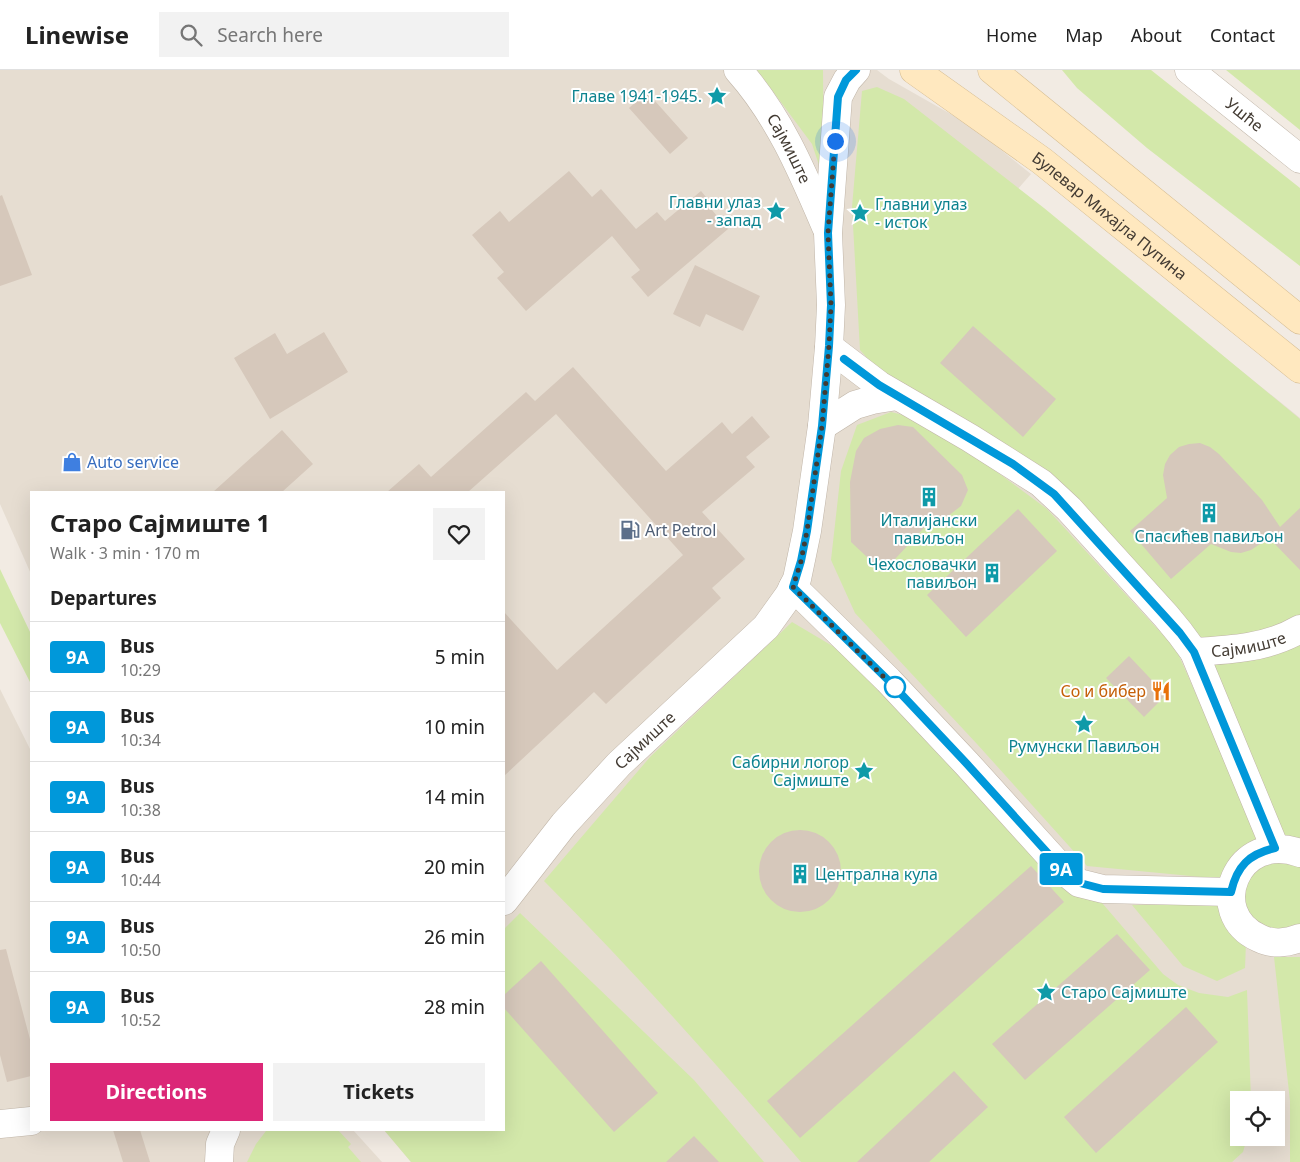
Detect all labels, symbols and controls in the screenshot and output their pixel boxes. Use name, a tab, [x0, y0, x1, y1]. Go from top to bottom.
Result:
search box	[159, 12, 509, 57]
text: Linewise	[25, 18, 129, 51]
icon: search	[177, 21, 205, 49]
text: Search here	[217, 22, 323, 48]
text: Home	[986, 23, 1037, 47]
text: Map	[1065, 23, 1103, 47]
text: About	[1131, 23, 1182, 47]
text: Contact	[1210, 23, 1275, 47]
place label: Главе 1941-1945.	[571, 85, 702, 107]
place icon: Главе 1941-1945.	[706, 85, 728, 107]
street label: Ушће	[1221, 92, 1268, 136]
street label: Сајмиште	[762, 109, 817, 187]
your location	[823, 129, 848, 154]
street label: Булевар Михајла Пупина	[1028, 146, 1192, 285]
place label: Главни улаз - запад	[669, 191, 761, 231]
place label: Главни улаз - исток	[875, 193, 968, 233]
place icon: Главни улаз - запад	[765, 200, 787, 222]
place icon: Главни улаз - исток	[849, 202, 871, 224]
shop icon: Auto service	[61, 451, 83, 473]
place label: Auto service	[87, 451, 179, 473]
building icon: Италијански павиљон	[918, 486, 940, 508]
building icon: Спасићев павиљон	[1198, 502, 1220, 524]
text: Старо Сајмиште 1	[50, 506, 270, 539]
button: heart	[433, 508, 485, 560]
place label: Италијански павиљон	[881, 509, 977, 549]
fuel station icon: Art Petrol	[619, 519, 641, 541]
place label: Art Petrol	[645, 519, 716, 541]
place label: Спасићев павиљон	[1134, 525, 1284, 547]
text: Walk · 3 min · 170 m	[50, 542, 200, 564]
place label: Чехословачки павиљон	[868, 553, 977, 593]
building icon: Чехословачки павиљон	[981, 562, 1003, 584]
text: Departures	[50, 585, 157, 611]
street label: Сајмиште	[1210, 626, 1289, 662]
text: Bus	[120, 633, 155, 659]
text: 5 min	[435, 644, 485, 670]
text: 9A	[66, 645, 89, 669]
text: 10:29	[120, 659, 161, 681]
unlabelled marker	[884, 676, 906, 698]
place label: Со и бибер	[1060, 680, 1146, 702]
restaurant icon: Со и бибер	[1150, 680, 1172, 702]
text: Bus	[120, 703, 155, 729]
street label: Сајмиште	[609, 706, 680, 774]
place icon: Румунски Павиљон	[1073, 713, 1095, 735]
text: 10 min	[424, 714, 485, 740]
text: 9A	[66, 715, 89, 739]
text: 10:34	[120, 729, 161, 751]
place label: Румунски Павиљон	[1008, 735, 1160, 757]
place label: Сабирни логор Сајмиште	[732, 751, 849, 791]
place icon: Сабирни логор Сајмиште	[853, 760, 875, 782]
text: Bus	[120, 773, 155, 799]
text: 14 min	[424, 784, 485, 810]
text: 9A	[66, 785, 89, 809]
text: 10:38	[120, 799, 161, 821]
text: Bus	[120, 843, 155, 869]
line badge: 9A	[1038, 853, 1084, 885]
text: 20 min	[424, 854, 485, 880]
text: 9A	[66, 855, 89, 879]
text: 9A	[1050, 857, 1072, 881]
building icon: Централна кула	[789, 863, 811, 885]
place label: Централна кула	[815, 863, 938, 885]
text: 10:44	[120, 869, 161, 891]
text: Bus	[120, 913, 155, 939]
text: 26 min	[424, 924, 485, 950]
text: 9A	[66, 925, 89, 949]
text: 10:50	[120, 939, 161, 961]
place icon: Старо Сајмиште	[1035, 981, 1057, 1003]
place label: Старо Сајмиште	[1061, 981, 1187, 1003]
text: Bus	[120, 983, 155, 1009]
text: 28 min	[424, 994, 485, 1020]
text: 9A	[66, 995, 89, 1019]
text: 10:52	[120, 1009, 161, 1031]
button: Directions	[50, 1063, 263, 1121]
button: Tickets	[273, 1063, 485, 1121]
map controls	[1230, 1091, 1285, 1146]
button: locate	[1230, 1091, 1285, 1146]

